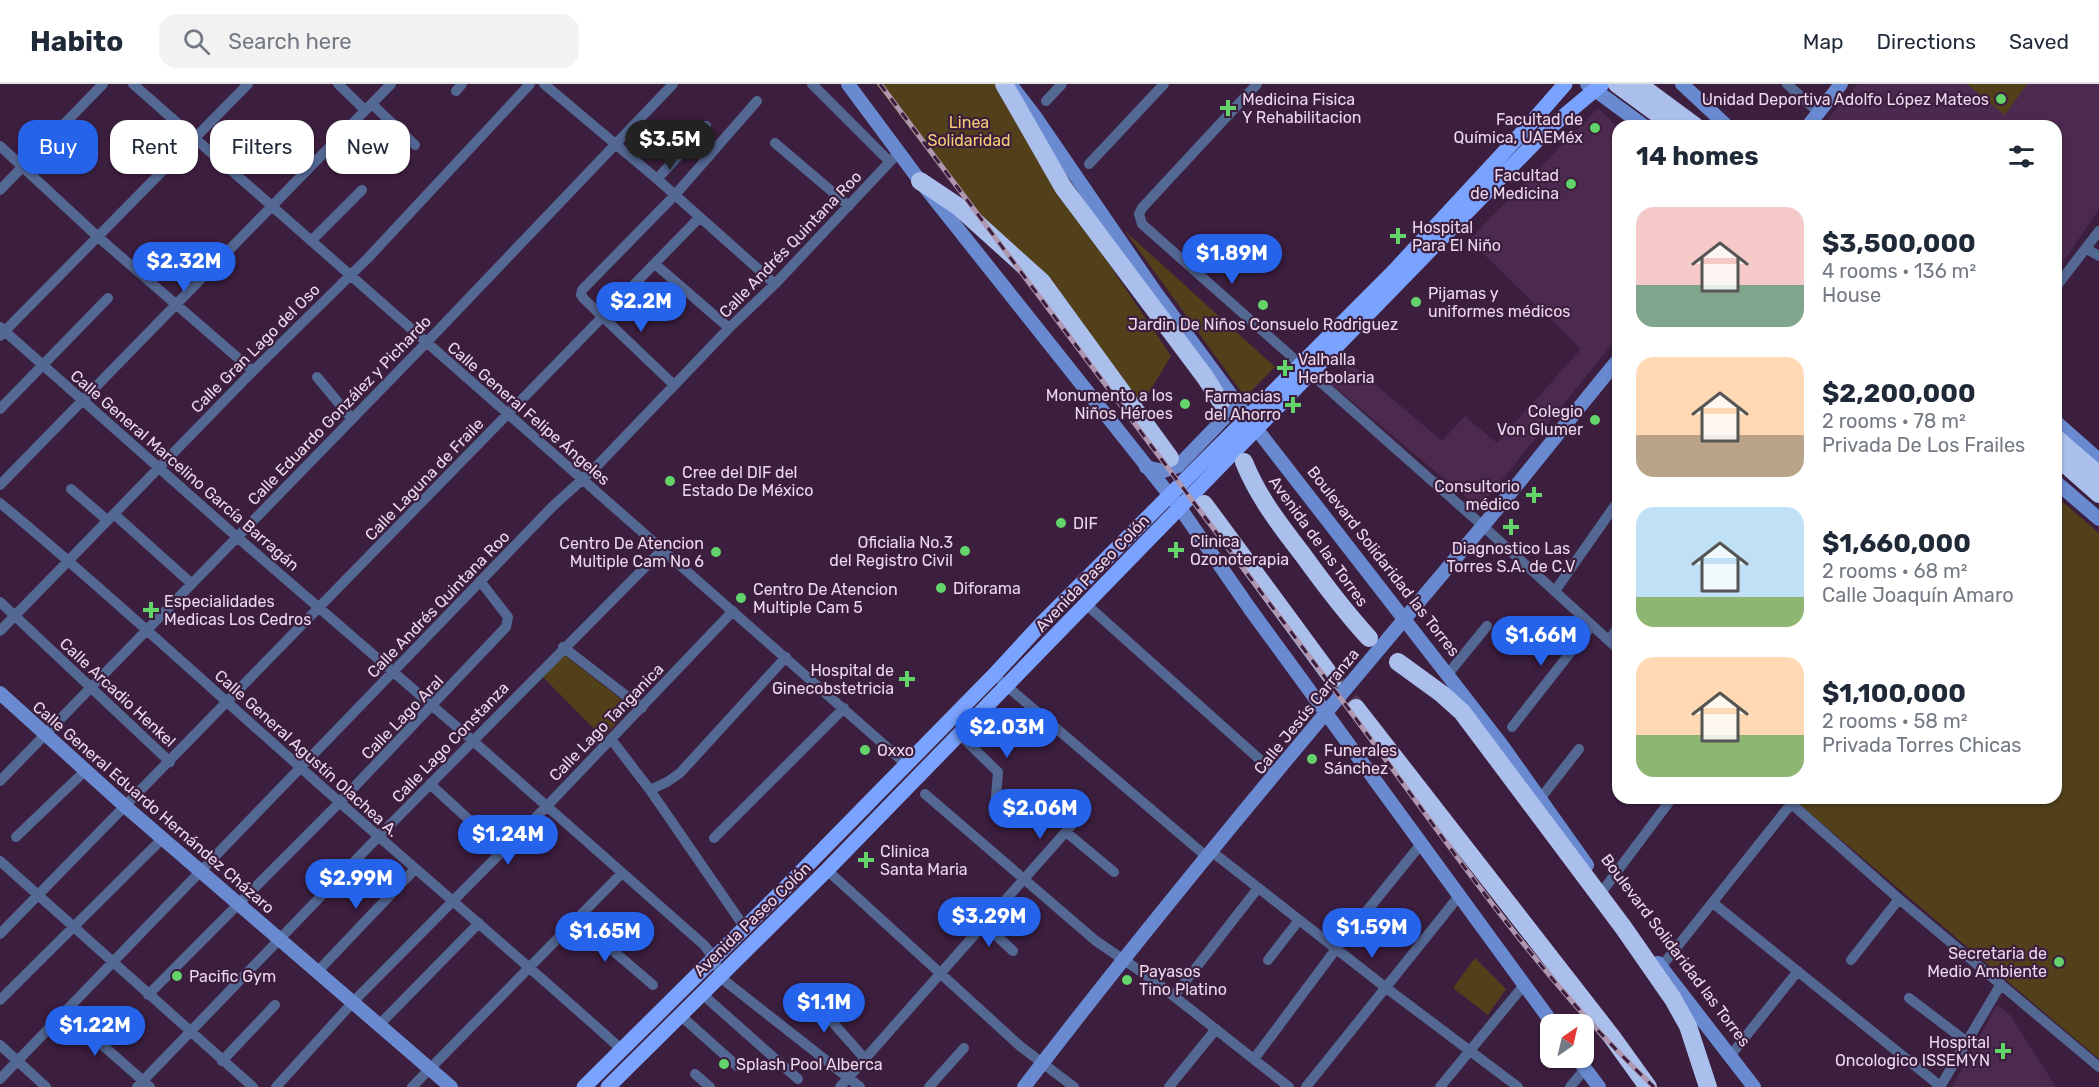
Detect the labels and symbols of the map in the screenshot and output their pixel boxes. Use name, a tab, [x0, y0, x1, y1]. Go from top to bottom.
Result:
place label: Medicina Fisica Y Rehabilitacion	[1242, 90, 1362, 127]
place label: Unidad Deportiva Adolfo López Mateos	[1702, 90, 1989, 109]
marker: Unidad Deportiva Adolfo López Mateos	[1994, 92, 2008, 106]
marker: Medicina Fisica Y Rehabilitacion	[1219, 99, 1237, 117]
place label: Facultad de Química, UAEMéx	[1453, 110, 1583, 147]
park label: Linea Solidaridad	[927, 113, 1011, 150]
pin: $3.5M	[628, 120, 712, 171]
marker: Facultad de Química, UAEMéx	[1588, 121, 1602, 135]
place label: Facultad de Medicina	[1470, 166, 1559, 203]
street label: Calle Andrés Quintana Roo	[715, 167, 866, 322]
marker: Facultad de Medicina	[1564, 177, 1578, 191]
place label: Hospital Para El Niño	[1412, 218, 1501, 255]
marker: Hospital Para El Niño	[1389, 227, 1407, 245]
pin: $1.89M	[1183, 234, 1281, 285]
pin: $2.32M	[135, 242, 233, 293]
street label: Calle Gran Lago del Oso	[187, 280, 324, 417]
pin: $2.2M	[599, 282, 683, 333]
place label: Pijamas y uniformes médicos	[1428, 284, 1571, 321]
marker: Pijamas y uniformes médicos	[1409, 295, 1423, 309]
marker: Jardin De Niños Consuelo Rodriguez	[1256, 298, 1270, 312]
street label: Calle Eduardo González y Pichardo	[244, 312, 435, 509]
place label: Jardin De Niños Consuelo Rodriguez	[1128, 315, 1398, 334]
street label: Calle General Felipe Ángeles	[444, 338, 614, 489]
place label: Valhalla Herbolaria	[1298, 350, 1375, 387]
marker: Valhalla Herbolaria	[1276, 359, 1294, 377]
street label: Calle General Marcelino García Barragán	[67, 366, 303, 575]
place label: Monumento a los Niños Héroes	[1046, 386, 1173, 423]
place label: Farmacias del Ahorro	[1204, 387, 1281, 424]
marker: Monumento a los Niños Héroes	[1178, 397, 1192, 411]
marker: Farmacias del Ahorro	[1286, 398, 1300, 412]
place label: Colegio Von Glumer	[1497, 402, 1583, 439]
marker: Colegio Von Glumer	[1588, 413, 1602, 427]
street label: Calle Laguna de Fraile	[361, 414, 488, 544]
street label: Boulevard Solidaridad las Torres	[1303, 462, 1464, 660]
place label: Cree del DIF del Estado De México	[682, 463, 813, 500]
street label: Avenida de las Torres	[1265, 472, 1372, 610]
marker: Cree del DIF del Estado De México	[663, 474, 677, 488]
place label: Consultorio médico	[1434, 477, 1520, 514]
marker: Consultorio médico	[1525, 486, 1543, 504]
street label: Avenida Paseo Colón	[1032, 511, 1153, 636]
place label: DIF	[1073, 514, 1098, 533]
marker: DIF	[1054, 516, 1068, 530]
marker: Diagnostico Las Torres S.A. de C.V	[1502, 518, 1520, 536]
street label: Calle Andrés Quintana Roo	[363, 527, 514, 682]
place label: Clinica Ozonoterapia	[1190, 532, 1289, 569]
place label: Oficialia No.3 del Registro Civil	[829, 533, 953, 570]
place label: Centro De Atencion Multiple Cam No 6	[559, 534, 704, 571]
place label: Diagnostico Las Torres S.A. de C.V	[1447, 539, 1575, 576]
marker: Clinica Ozonoterapia	[1167, 541, 1185, 559]
marker: Oficialia No.3 del Registro Civil	[958, 544, 972, 558]
marker: Centro De Atencion Multiple Cam No 6	[709, 545, 723, 559]
place label: Diforama	[953, 579, 1021, 598]
place label: Centro De Atencion Multiple Cam 5	[753, 580, 898, 617]
marker: Diforama	[934, 581, 948, 595]
marker: Centro De Atencion Multiple Cam 5	[734, 591, 748, 605]
place label: Especialidades Medicas Los Cedros	[164, 592, 311, 629]
marker: Especialidades Medicas Los Cedros	[142, 601, 160, 619]
pin: $1.66M	[1492, 616, 1590, 667]
street label: Calle Arcadio Henkel	[56, 634, 179, 751]
street label: Calle Jesús Carranza	[1250, 645, 1363, 778]
street label: Calle Lago Tanganica	[545, 660, 667, 785]
place label: Hospital de Ginecobstetricia	[772, 661, 894, 698]
street label: Calle General Agustín Olachea A.	[211, 666, 402, 841]
marker: Hospital de Ginecobstetricia	[898, 670, 916, 688]
street label: Calle Lago Aral	[357, 671, 447, 763]
street label: Calle Lago Constanza	[388, 678, 513, 807]
street label: Calle General Eduardo Hernández Cházaro	[29, 697, 278, 918]
pin: $2.03M	[958, 708, 1056, 759]
place label: Oxxo	[877, 741, 914, 760]
place label: Funerales Sánchez	[1324, 741, 1397, 778]
marker: Oxxo	[858, 743, 872, 757]
marker: Funerales Sánchez	[1305, 752, 1319, 766]
pin: $2.06M	[991, 789, 1089, 840]
pin: $1.24M	[459, 815, 557, 866]
place label: Clinica Santa Maria	[880, 842, 968, 879]
street label: Boulevard Solidaridad las Torres	[1597, 850, 1754, 1050]
marker: Clinica Santa Maria	[857, 851, 875, 869]
pin: $2.99M	[307, 859, 405, 910]
street label: Avenida Paseo Colón	[690, 859, 815, 980]
pin: $3.29M	[940, 897, 1038, 948]
pin: $1.59M	[1323, 908, 1421, 959]
pin: $1.65M	[556, 912, 654, 963]
place label: Secretaria de Medio Ambiente	[1927, 944, 2047, 981]
marker: Secretaria de Medio Ambiente	[2052, 955, 2066, 969]
place label: Payasos Tino Platino	[1139, 962, 1227, 999]
place label: Pacific Gym	[189, 967, 276, 986]
marker: Pacific Gym	[170, 969, 184, 983]
marker: Payasos Tino Platino	[1120, 973, 1134, 987]
pin: $1.1M	[782, 983, 866, 1034]
pin: $1.22M	[46, 1006, 144, 1057]
north arrow	[1540, 1014, 1594, 1068]
place label: Hospital Oncologico ISSEMYN	[1835, 1033, 1990, 1070]
marker: Hospital Oncologico ISSEMYN	[1994, 1042, 2012, 1060]
place label: Splash Pool Alberca	[736, 1055, 883, 1074]
marker: Splash Pool Alberca	[717, 1057, 731, 1071]

